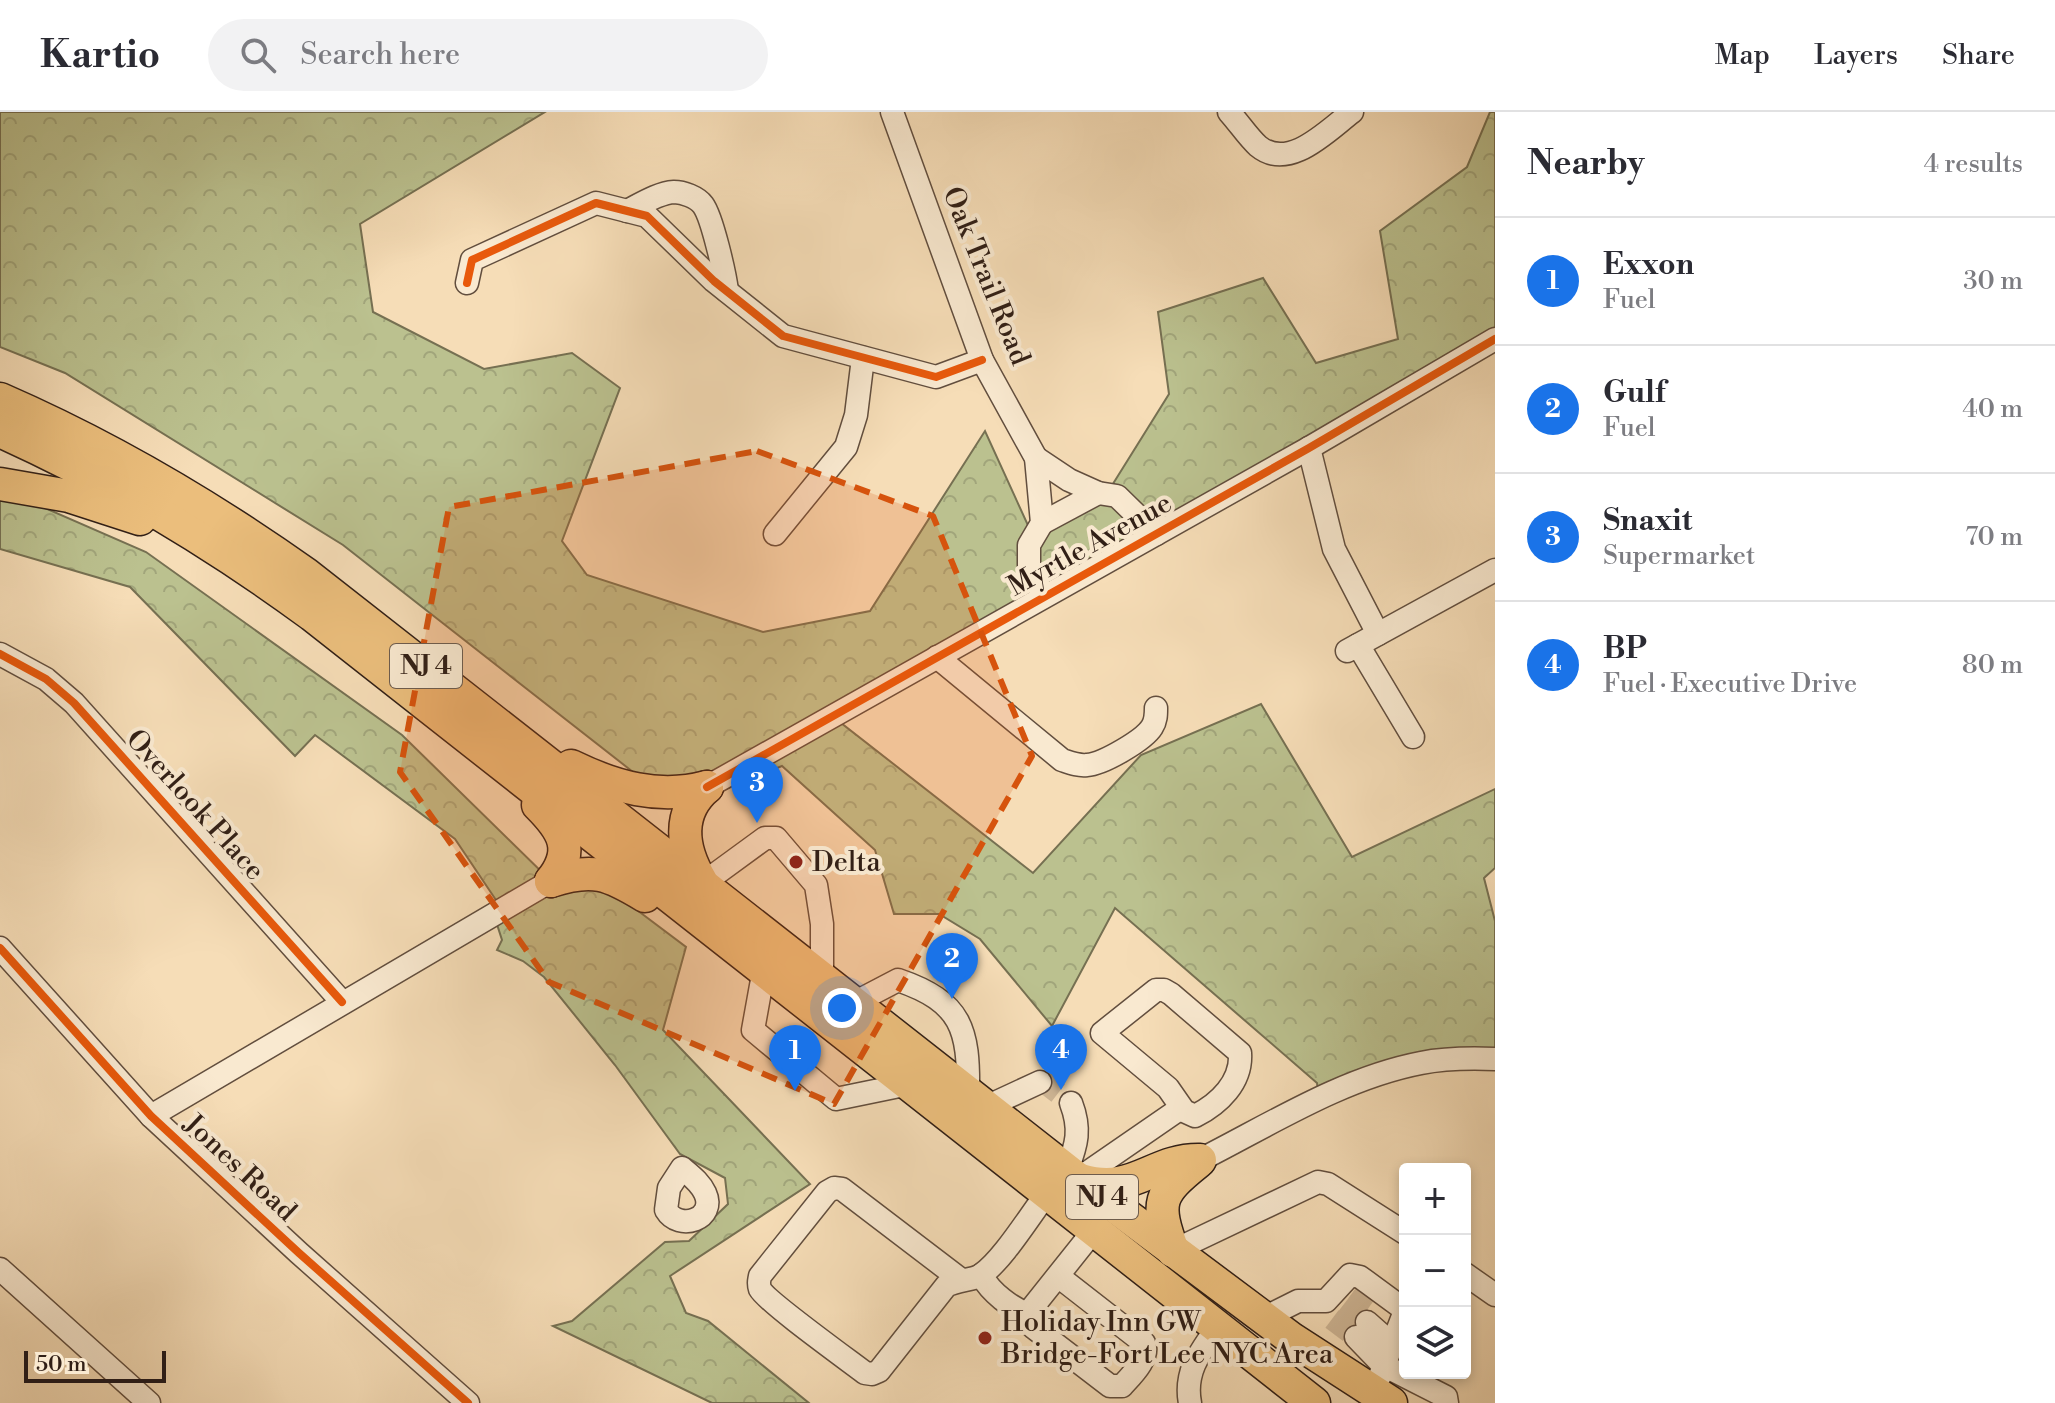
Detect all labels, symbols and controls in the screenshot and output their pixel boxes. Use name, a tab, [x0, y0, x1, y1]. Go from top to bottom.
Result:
search box	[208, 19, 768, 91]
text: Kartio	[40, 32, 160, 79]
icon: search	[236, 33, 280, 77]
text: Search here	[300, 36, 460, 74]
text: Map	[1715, 38, 1770, 73]
text: Layers	[1814, 38, 1898, 73]
text: Share	[1942, 38, 2015, 73]
text: Nearby	[1527, 143, 1645, 185]
text: 4 results	[1924, 148, 2023, 180]
street label: Oak Trail Road	[934, 182, 1038, 370]
text: Exxon	[1603, 246, 1694, 284]
text: 1	[1547, 265, 1559, 297]
text: 30 m	[1963, 265, 2023, 297]
text: Fuel	[1603, 284, 1656, 316]
text: Gulf	[1603, 374, 1665, 412]
text: 2	[1545, 393, 1561, 425]
text: 40 m	[1962, 393, 2023, 425]
text: Fuel	[1603, 412, 1656, 444]
street label: Myrtle Avenue	[1002, 486, 1178, 604]
text: Snaxit	[1603, 502, 1692, 540]
text: 3	[1545, 521, 1561, 553]
text: 70 m	[1965, 521, 2023, 553]
text: Supermarket	[1603, 540, 1755, 572]
text: BP	[1603, 630, 1647, 668]
road number: NJ 4	[390, 644, 462, 688]
text: 4	[1544, 649, 1562, 681]
text: 80 m	[1962, 649, 2023, 681]
text: Fuel · Executive Drive	[1603, 668, 1857, 700]
street label: Overlook Place	[118, 722, 272, 888]
pin: 3	[731, 757, 783, 823]
place label: Delta	[812, 845, 882, 880]
marker: Delta	[787, 853, 805, 871]
pin: 2	[926, 933, 978, 999]
your location	[822, 988, 862, 1028]
pin: 4	[1035, 1024, 1087, 1090]
pin: 1	[769, 1025, 821, 1091]
street label: Jones Road	[176, 1106, 304, 1229]
map controls	[1399, 1163, 1471, 1379]
button: +	[1399, 1163, 1471, 1235]
road number: NJ 4	[1066, 1175, 1138, 1219]
button: −	[1399, 1235, 1471, 1307]
place label: Holiday Inn GW Bridge-Fort Lee NYC Area	[1000, 1305, 1334, 1372]
button: layers	[1399, 1307, 1471, 1379]
marker: Holiday Inn GW Bridge-Fort Lee NYC Area	[976, 1329, 994, 1347]
scale bar	[24, 1347, 166, 1383]
text: 50 m	[36, 1351, 87, 1378]

